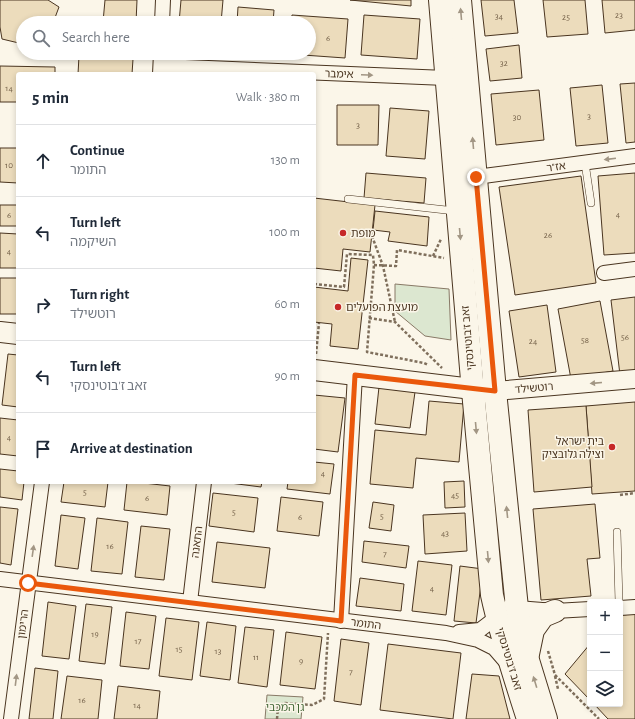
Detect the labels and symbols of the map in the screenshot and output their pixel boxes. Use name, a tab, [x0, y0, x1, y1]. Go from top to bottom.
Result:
one-way arrow	[458, 8, 465, 20]
house number: 23	[615, 11, 623, 20]
house number: 34	[495, 12, 504, 21]
house number: 25	[562, 13, 570, 22]
house number: 6	[326, 34, 330, 43]
house number: 32	[500, 59, 508, 68]
street label: אימבר	[324, 68, 354, 80]
one-way arrow	[361, 71, 373, 78]
house number: 14	[5, 84, 13, 93]
house number: 3	[587, 112, 591, 121]
house number: 30	[513, 113, 521, 122]
house number: 3	[356, 121, 360, 130]
one-way arrow	[470, 137, 477, 149]
one-way arrow	[604, 156, 616, 163]
street label: אז"ר	[546, 160, 566, 174]
house number: 10	[5, 161, 13, 170]
route end	[467, 168, 485, 186]
house number: 4	[616, 210, 621, 219]
house number: 6	[7, 211, 11, 220]
marker: מופת	[338, 228, 348, 238]
place label: מופת	[351, 228, 376, 239]
one-way arrow	[456, 228, 463, 240]
house number: 26	[544, 231, 552, 240]
house number: 4	[7, 247, 12, 256]
marker: מועצת הפועלים	[333, 302, 343, 312]
place label: מועצת הפועלים	[346, 302, 418, 313]
street label: זאב ז'בוטינסקי	[460, 305, 476, 371]
house number: 56	[621, 333, 629, 342]
house number: 58	[581, 336, 589, 345]
house number: 24	[529, 337, 538, 346]
one-way arrow	[590, 379, 602, 386]
street label: רוטשילד	[514, 381, 554, 395]
one-way arrow	[473, 422, 480, 434]
house number: 4	[7, 433, 12, 442]
place label: בית ישראל וצילה גלובציק	[542, 436, 604, 460]
marker: בית ישראל וצילה גלובציק	[607, 442, 617, 452]
house number: 4	[321, 469, 326, 478]
house number: 5	[83, 488, 87, 497]
house number: 45	[451, 491, 459, 500]
house number: 6	[145, 494, 149, 503]
one-way arrow	[504, 506, 511, 518]
house number: 5	[232, 508, 236, 517]
house number: 5	[380, 512, 384, 521]
house number: 6	[298, 513, 302, 522]
street label: התאנה	[190, 525, 204, 559]
house number: 43	[441, 529, 449, 538]
house number: 16	[106, 542, 114, 551]
one-way arrow	[30, 545, 36, 557]
house number: 7	[383, 550, 387, 559]
one-way arrow	[485, 551, 492, 563]
route start	[19, 574, 37, 592]
house number: 4	[430, 584, 435, 593]
street label: הרימון	[16, 608, 30, 640]
street label: התומר	[350, 617, 382, 631]
street label: זאב ז'בוטינסקי	[494, 626, 524, 692]
house number: 19	[91, 630, 99, 639]
house number: 17	[135, 637, 142, 646]
house number: 15	[176, 645, 183, 654]
house number: 13	[215, 647, 222, 656]
house number: 11	[253, 653, 259, 662]
house number: 9	[299, 657, 303, 666]
house number: 7	[349, 668, 353, 677]
one-way arrow	[13, 674, 19, 686]
one-way arrow	[532, 675, 538, 687]
house number: 16	[78, 696, 86, 705]
house number: 14	[133, 701, 141, 710]
park label: גן המכבי	[266, 702, 304, 713]

